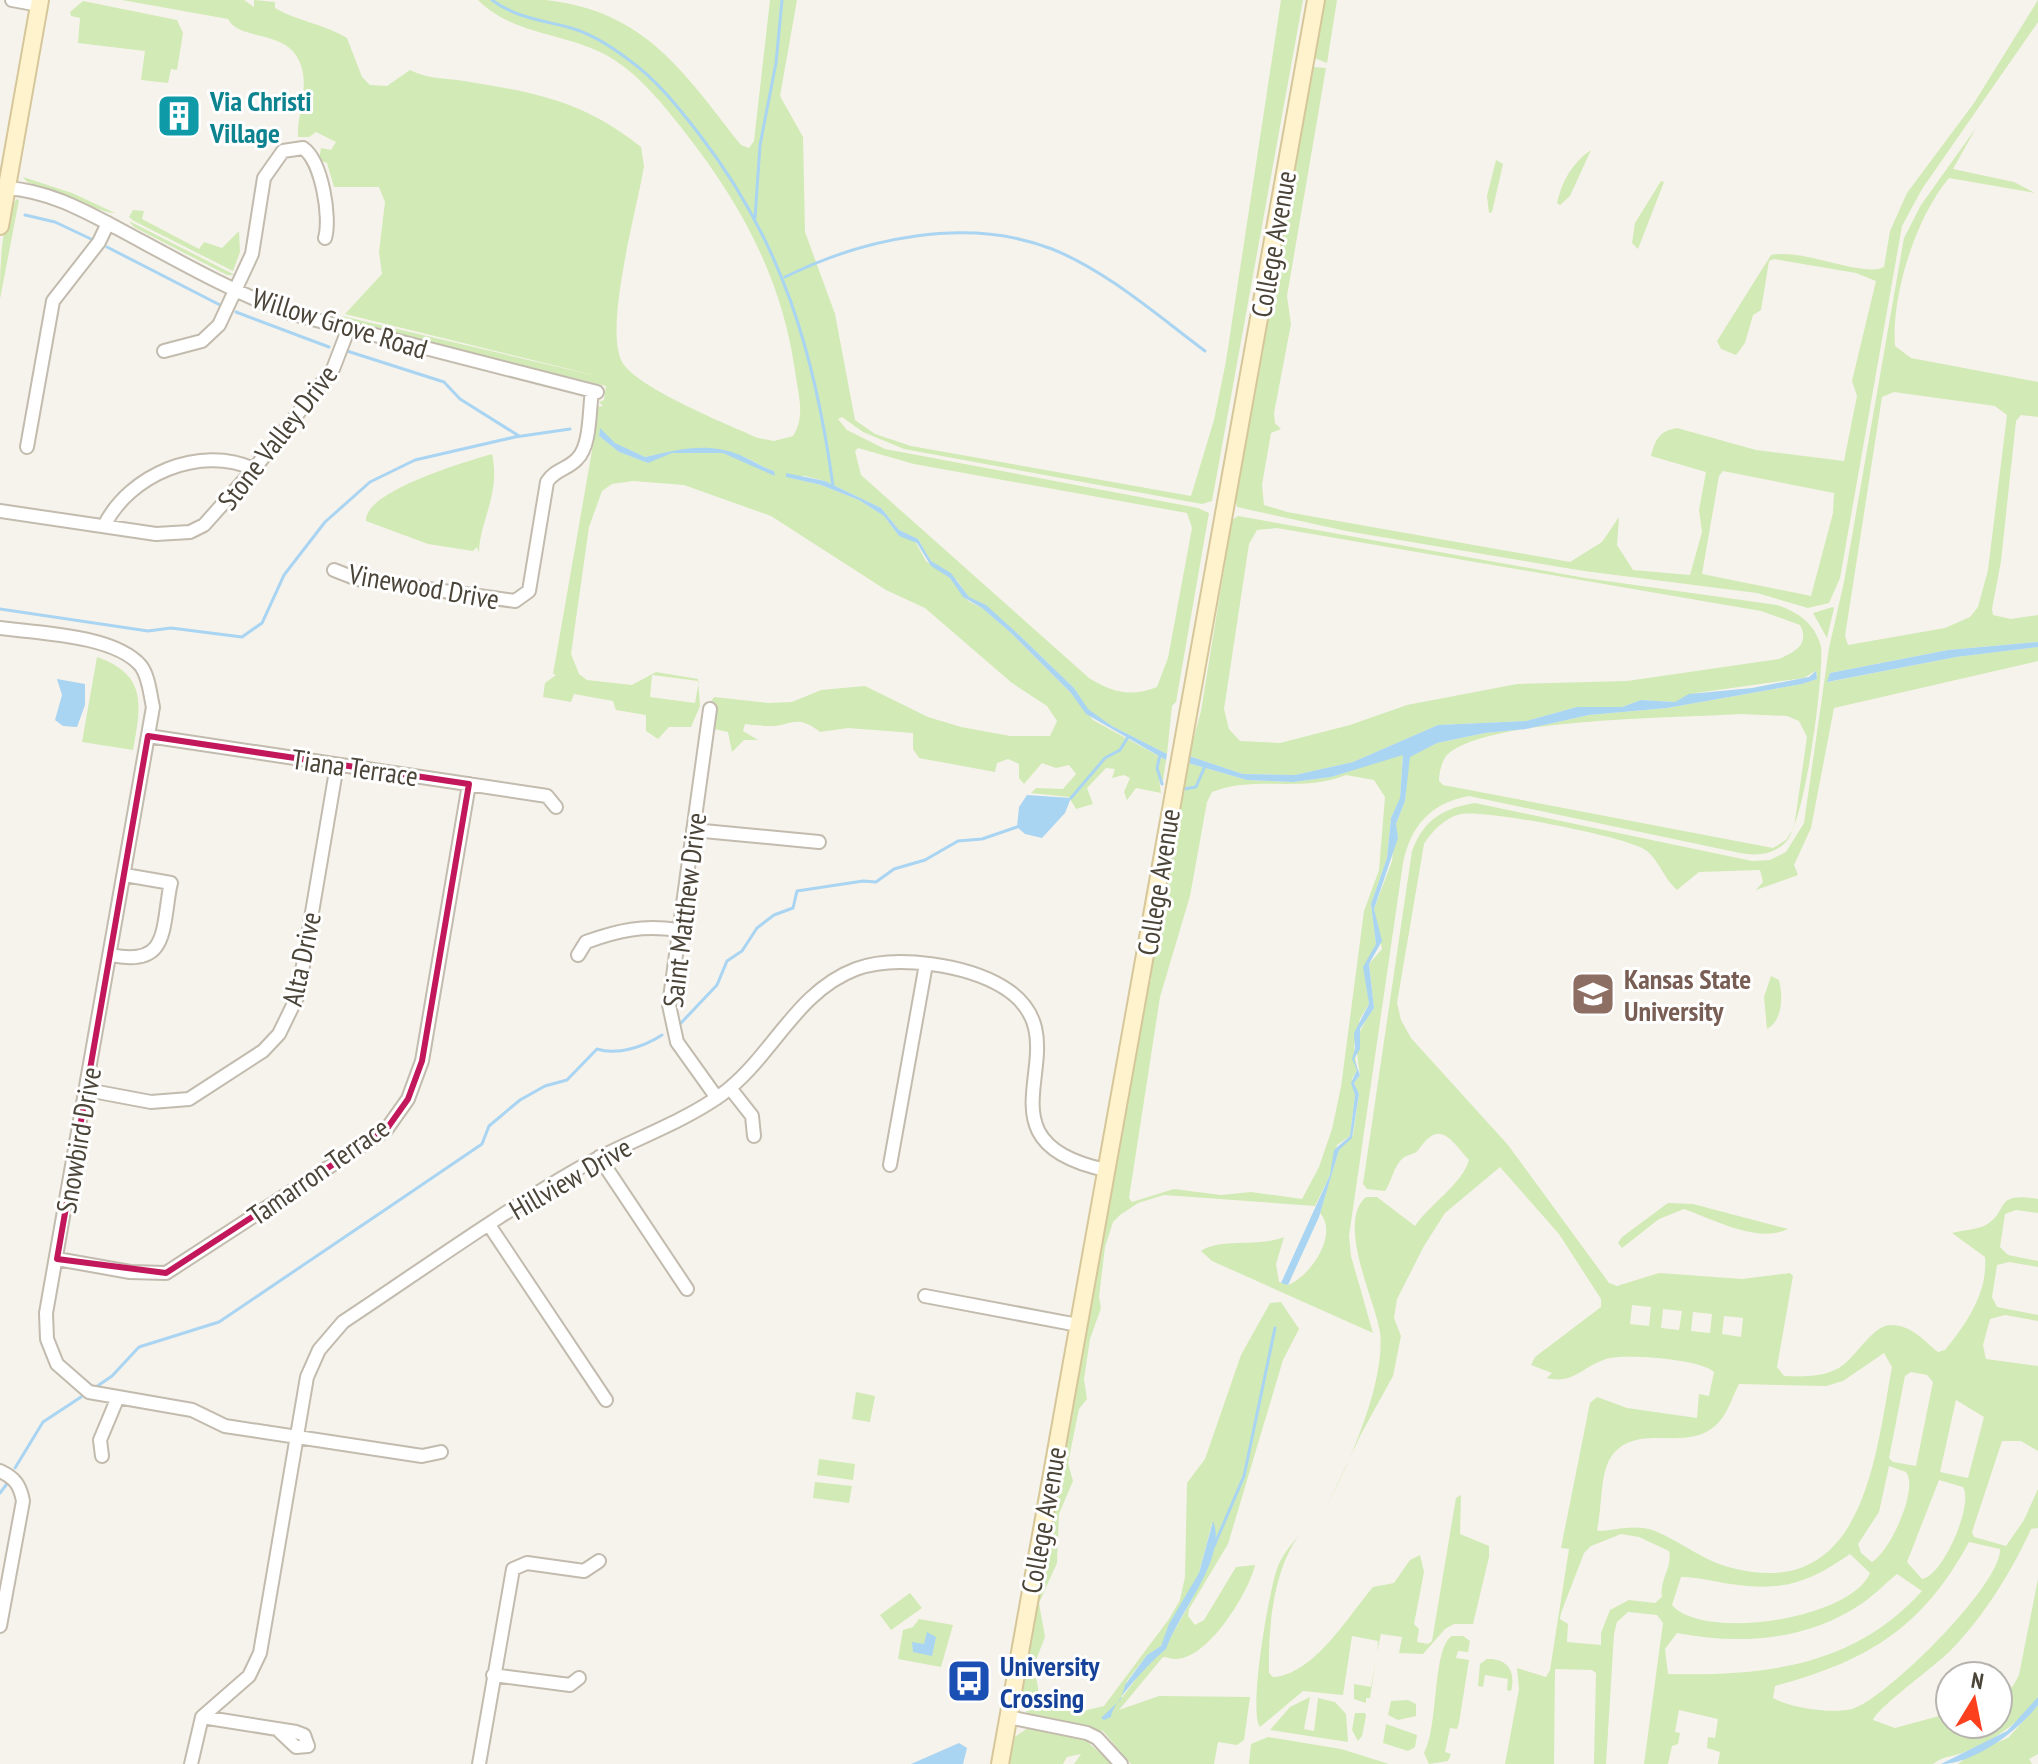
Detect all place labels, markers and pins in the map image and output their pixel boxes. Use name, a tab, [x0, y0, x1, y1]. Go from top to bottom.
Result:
place label: Via Christi Village	[209, 82, 311, 151]
building icon: Via Christi Village	[155, 92, 203, 140]
place label: Kansas State University	[1624, 960, 1751, 1029]
school or university icon: Kansas State University	[1569, 970, 1617, 1018]
place label: University Crossing	[1000, 1647, 1100, 1716]
bus stop icon: University Crossing	[945, 1657, 993, 1705]

